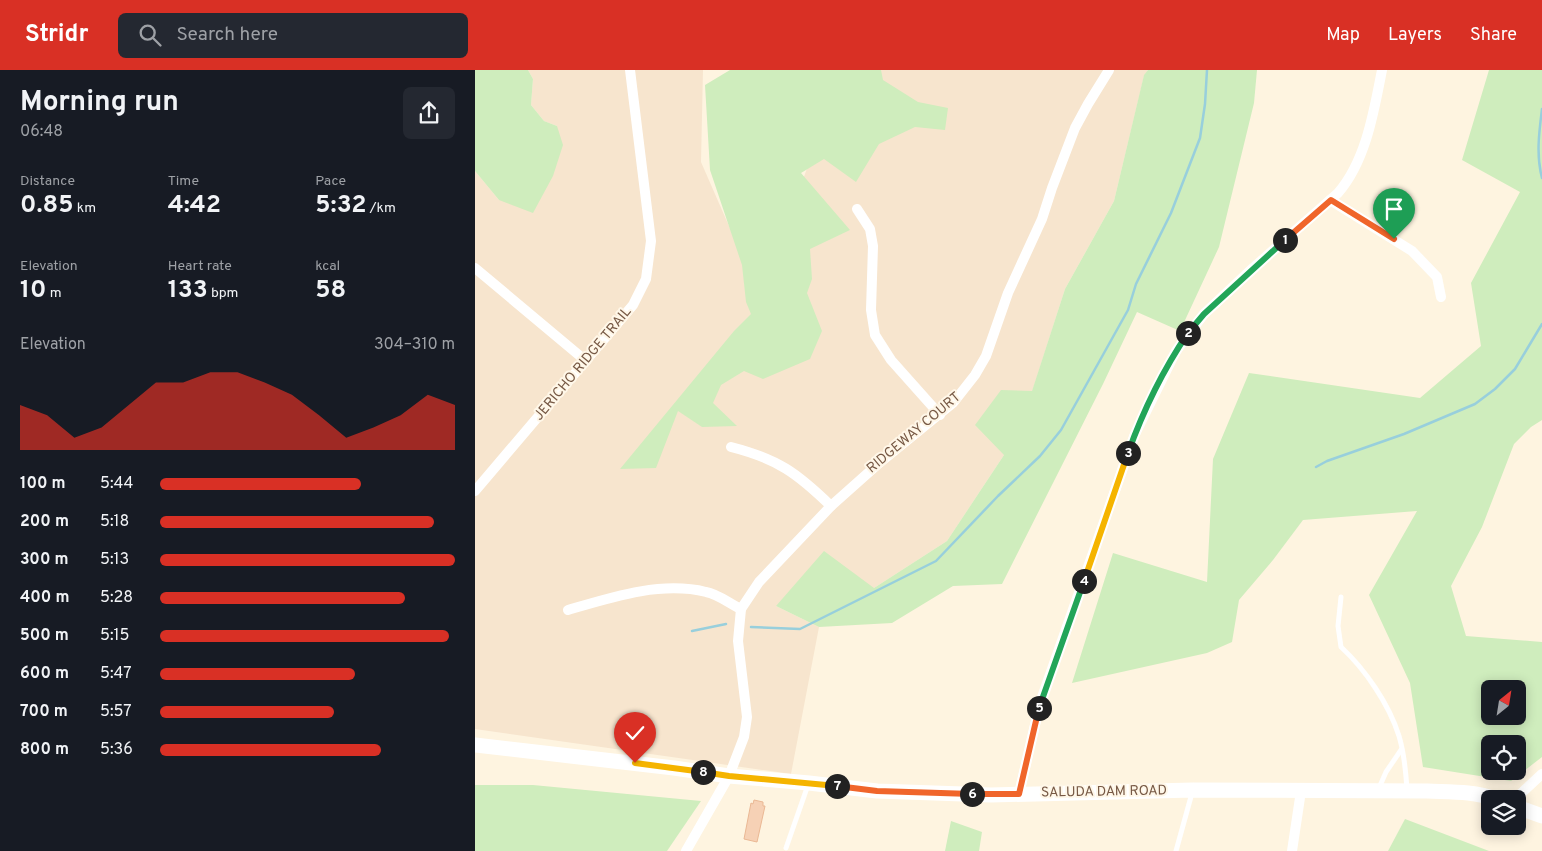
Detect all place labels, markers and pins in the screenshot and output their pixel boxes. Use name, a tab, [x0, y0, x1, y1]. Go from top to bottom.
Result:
pin	[1373, 188, 1415, 239]
pin: 1	[1273, 228, 1297, 252]
pin: 2	[1175, 320, 1201, 346]
pin: 3	[1115, 440, 1141, 466]
pin: 4	[1071, 568, 1097, 594]
pin: 5	[1027, 696, 1051, 720]
pin	[614, 712, 656, 763]
pin: 8	[691, 760, 715, 784]
pin: 7	[825, 774, 849, 798]
pin: 6	[959, 782, 985, 806]

